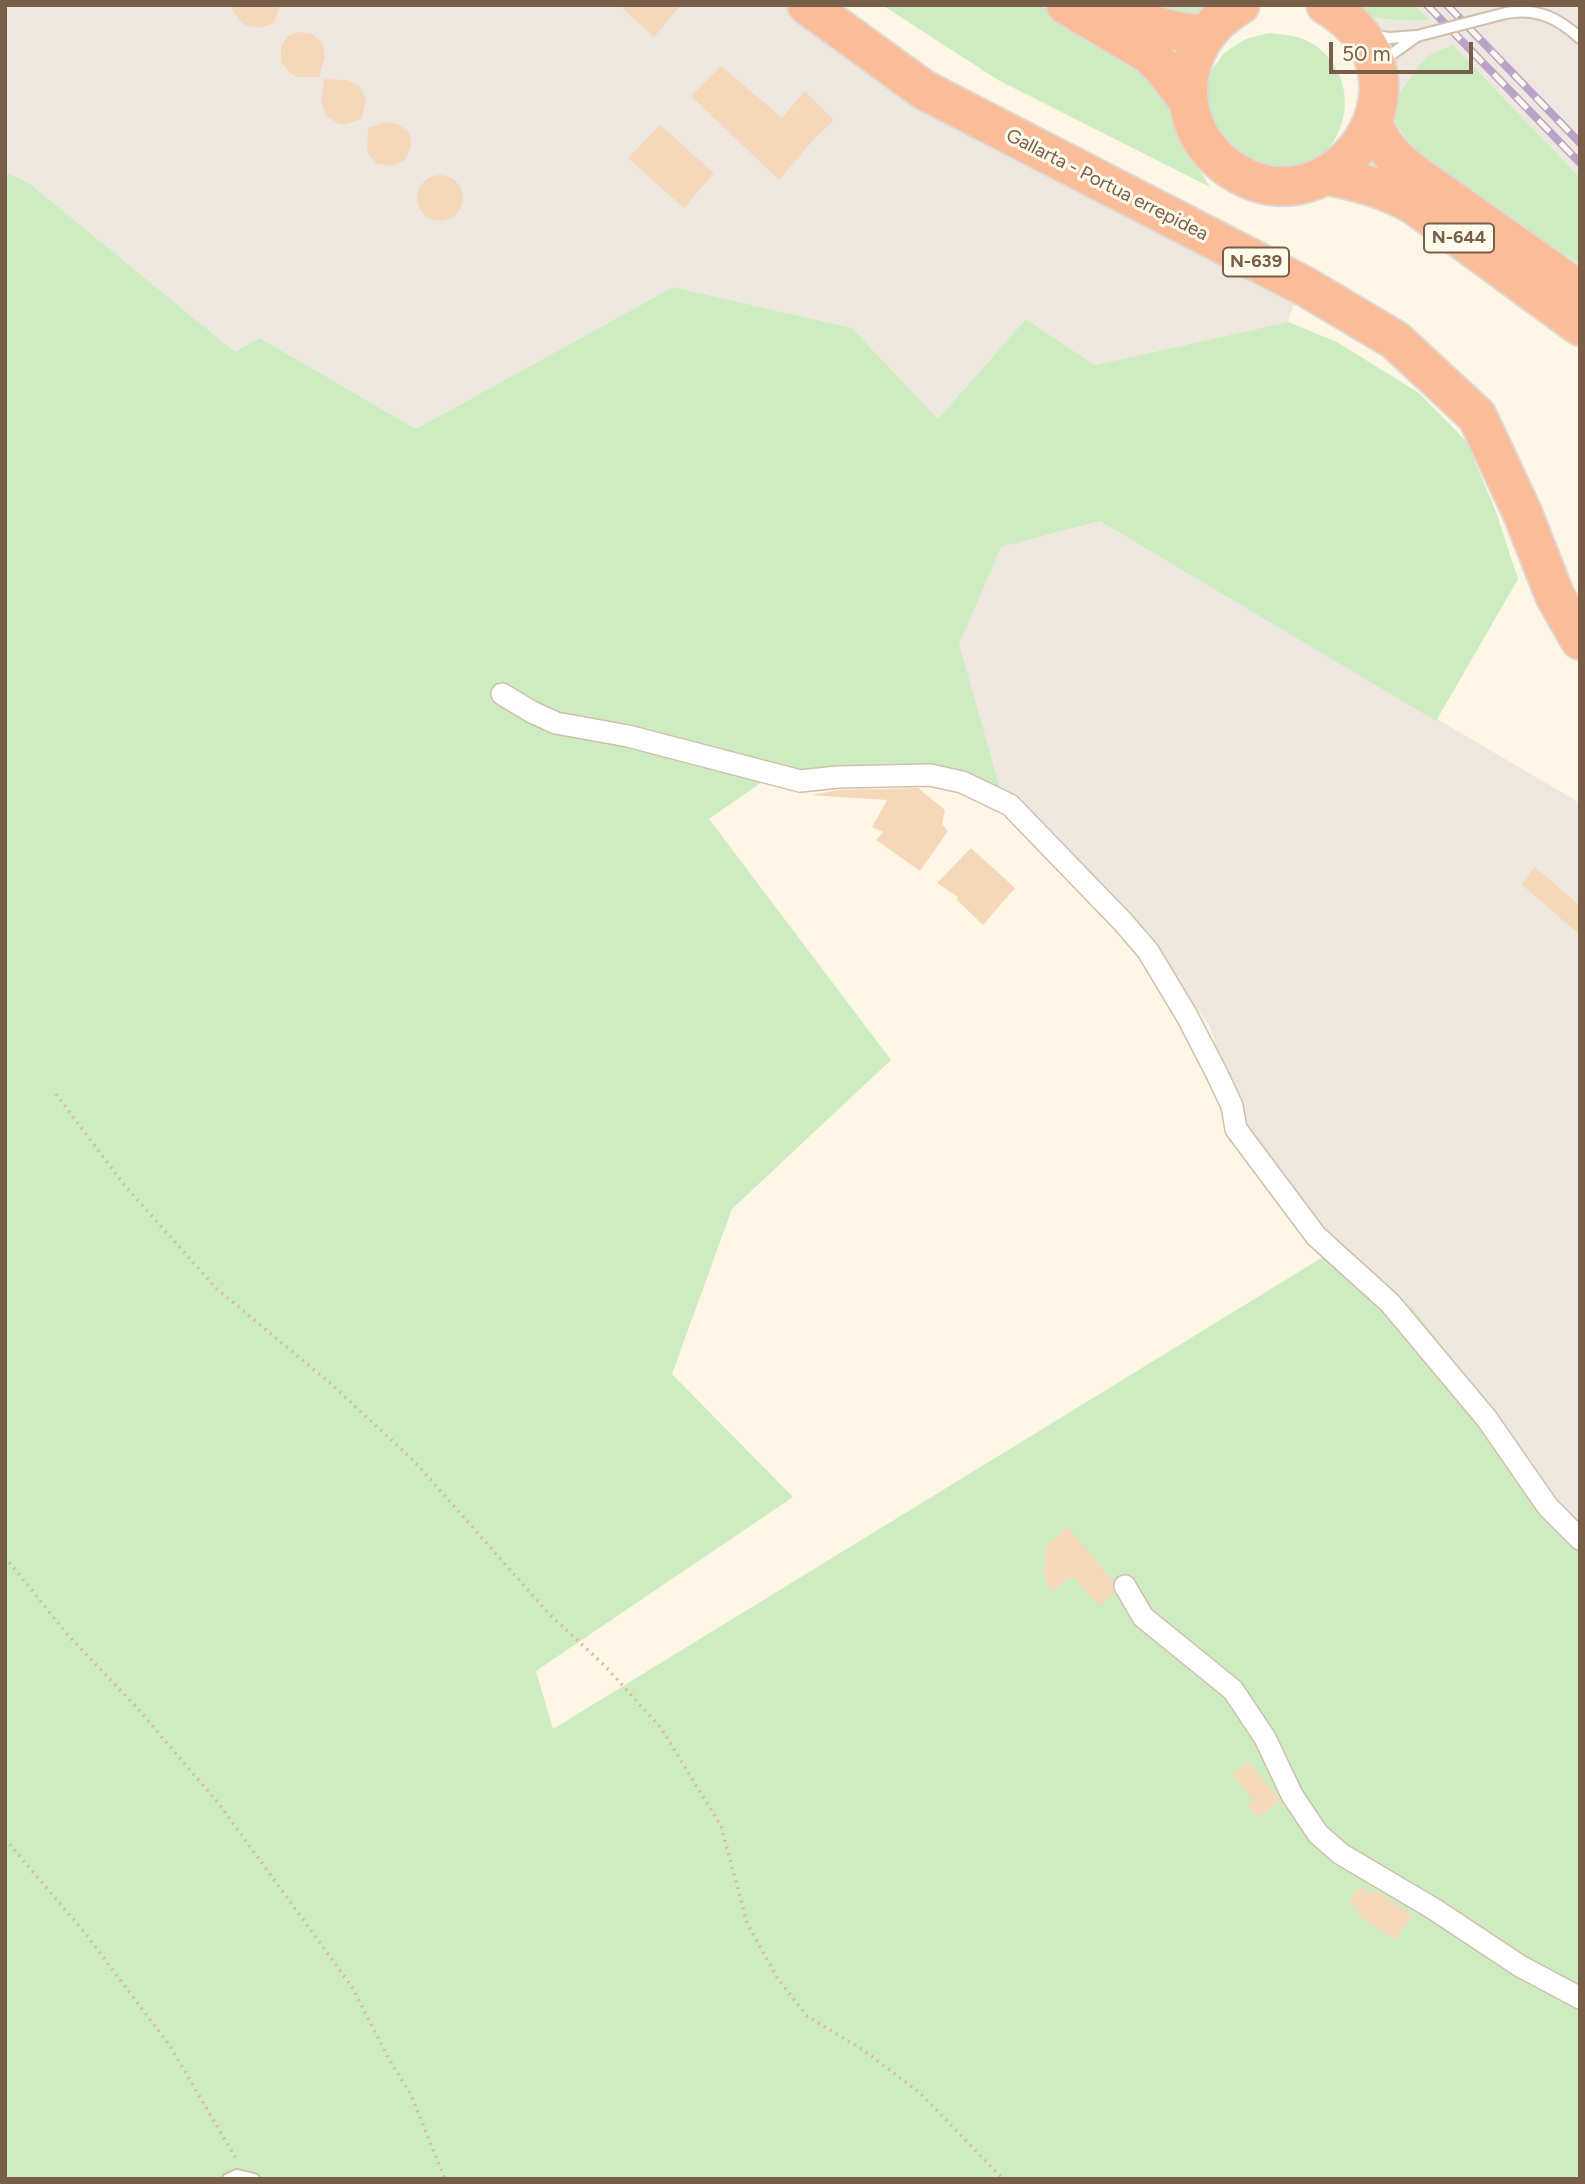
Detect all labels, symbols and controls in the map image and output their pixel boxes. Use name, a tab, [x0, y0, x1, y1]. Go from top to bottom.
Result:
scale bar	[1333, 28, 1476, 72]
text: 50 m	[1342, 41, 1391, 66]
street label: Gallarta - Portua errepidea	[1002, 124, 1212, 246]
road number: N-644	[1424, 224, 1494, 252]
road number: N-639	[1223, 248, 1289, 276]

